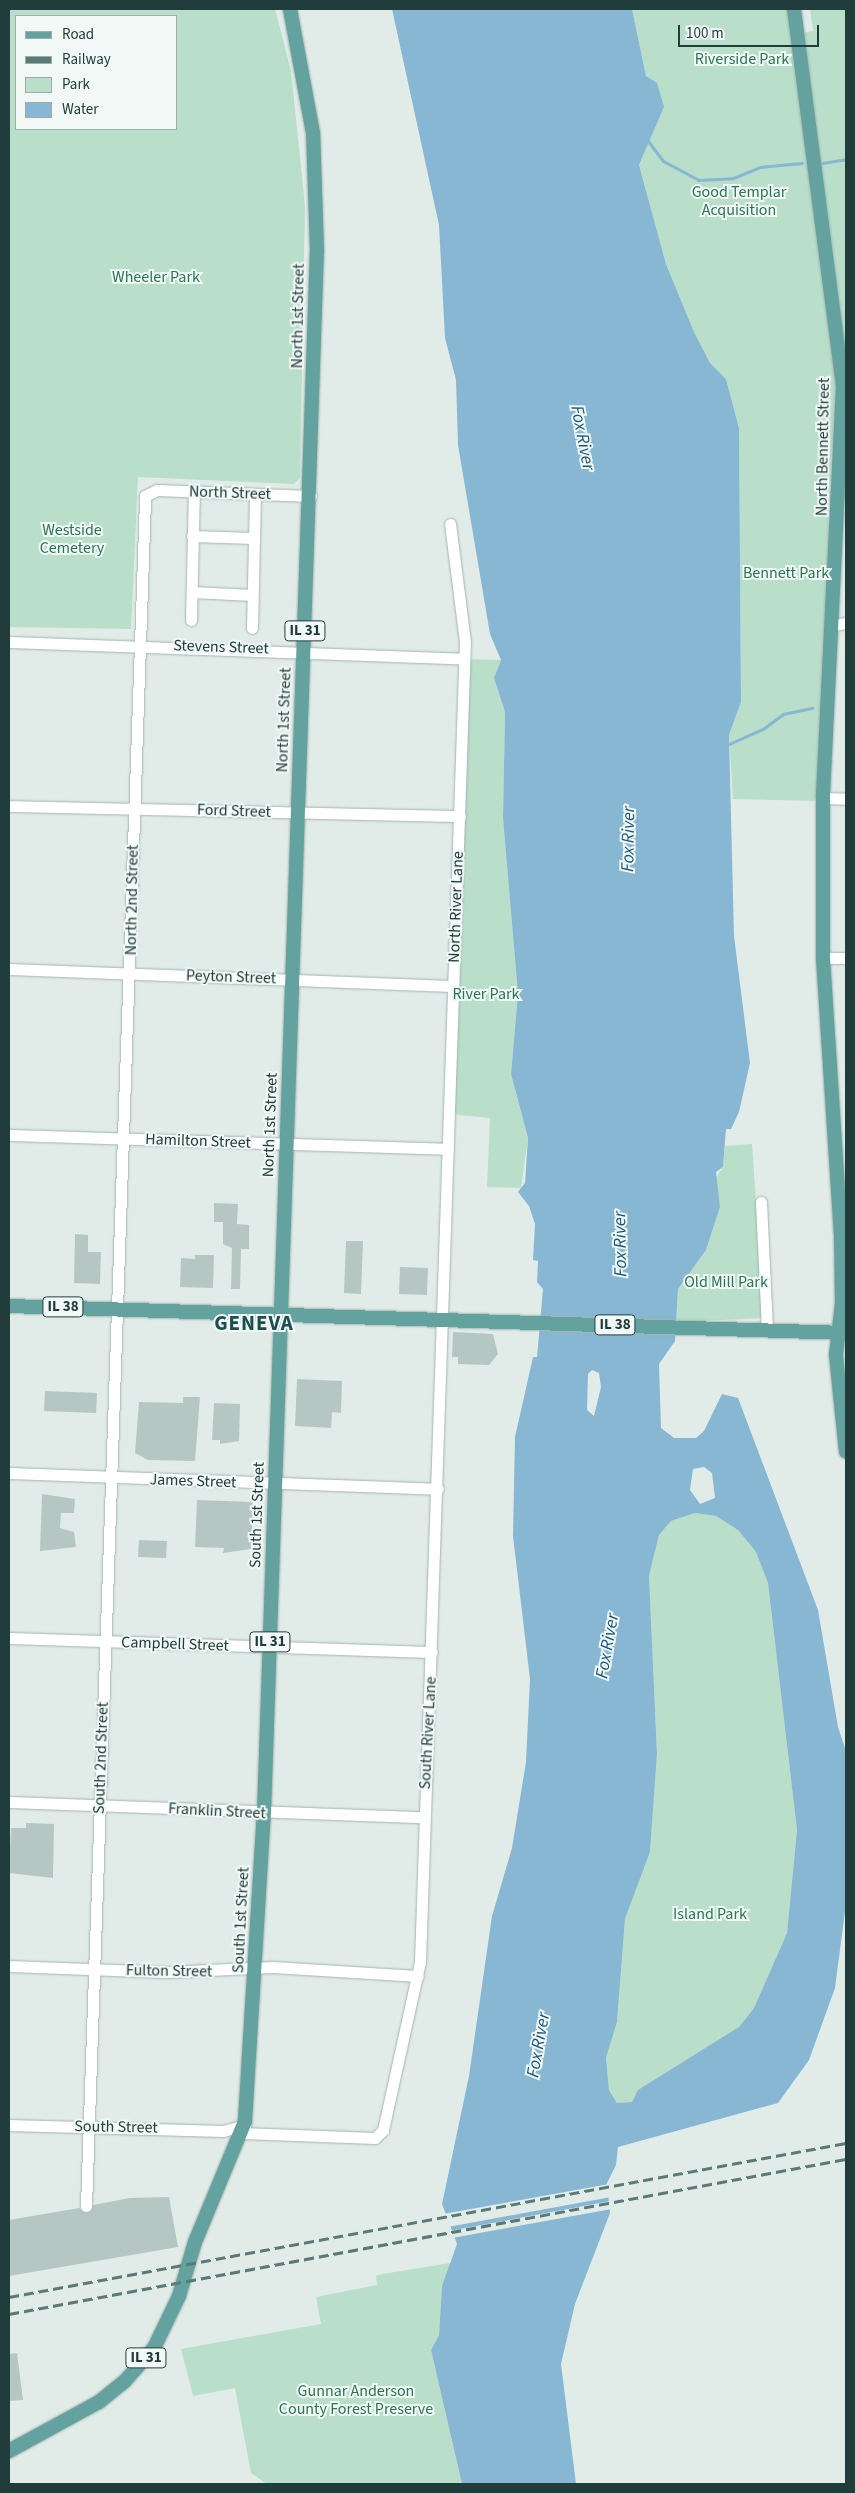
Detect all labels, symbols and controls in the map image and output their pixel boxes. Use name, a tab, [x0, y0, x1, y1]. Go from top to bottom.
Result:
legend	[15, 15, 178, 130]
scale bar	[680, 15, 821, 47]
text: 100 m	[686, 23, 724, 44]
text: Road	[62, 24, 94, 45]
text: Railway	[62, 49, 111, 70]
park label: Riverside Park	[695, 49, 789, 69]
text: Park	[62, 74, 90, 95]
text: Water	[62, 99, 98, 120]
park label: Good Templar Acquisition	[692, 182, 786, 220]
street label: North 1st Street	[287, 263, 309, 369]
park label: Wheeler Park	[112, 267, 200, 287]
street label: North Bennett Street	[812, 378, 834, 516]
water label: Fox River	[565, 404, 599, 472]
street label: North Street	[189, 482, 271, 504]
park label: Westside Cemetery	[40, 520, 104, 558]
park label: Bennett Park	[743, 563, 829, 583]
road number: IL 31	[284, 618, 326, 644]
street label: Stevens Street	[173, 636, 269, 658]
street label: North 1st Street	[273, 667, 295, 773]
street label: Ford Street	[197, 800, 271, 822]
water label: Fox River	[618, 806, 640, 872]
street label: North 2nd Street	[121, 844, 143, 956]
street label: North River Lane	[444, 851, 468, 963]
street label: Peyton Street	[186, 966, 276, 988]
park label: River Park	[452, 984, 520, 1004]
street label: North 1st Street	[259, 1072, 281, 1178]
street label: Hamilton Street	[145, 1130, 251, 1152]
water label: Fox River	[610, 1211, 632, 1277]
park label: Old Mill Park	[684, 1272, 768, 1292]
road number: IL 38	[42, 1294, 84, 1320]
district label: GENEVA	[213, 1310, 295, 1336]
road number: IL 38	[594, 1312, 636, 1338]
street label: South 1st Street	[246, 1462, 268, 1568]
street label: James Street	[149, 1470, 237, 1492]
water label: Fox River	[592, 1612, 624, 1680]
road number: IL 31	[249, 1630, 291, 1654]
street label: Campbell Street	[121, 1633, 229, 1655]
street label: South River Lane	[415, 1676, 441, 1790]
street label: South 2nd Street	[89, 1702, 113, 1814]
street label: Franklin Street	[168, 1799, 266, 1823]
street label: South 1st Street	[229, 1866, 253, 1974]
park label: Island Park	[673, 1904, 747, 1924]
street label: Fulton Street	[126, 1961, 212, 1981]
water label: Fox River	[523, 2011, 555, 2079]
street label: South Street	[74, 2117, 158, 2137]
road number: IL 31	[125, 2346, 167, 2370]
park label: Gunnar Anderson County Forest Preserve	[279, 2381, 433, 2419]

